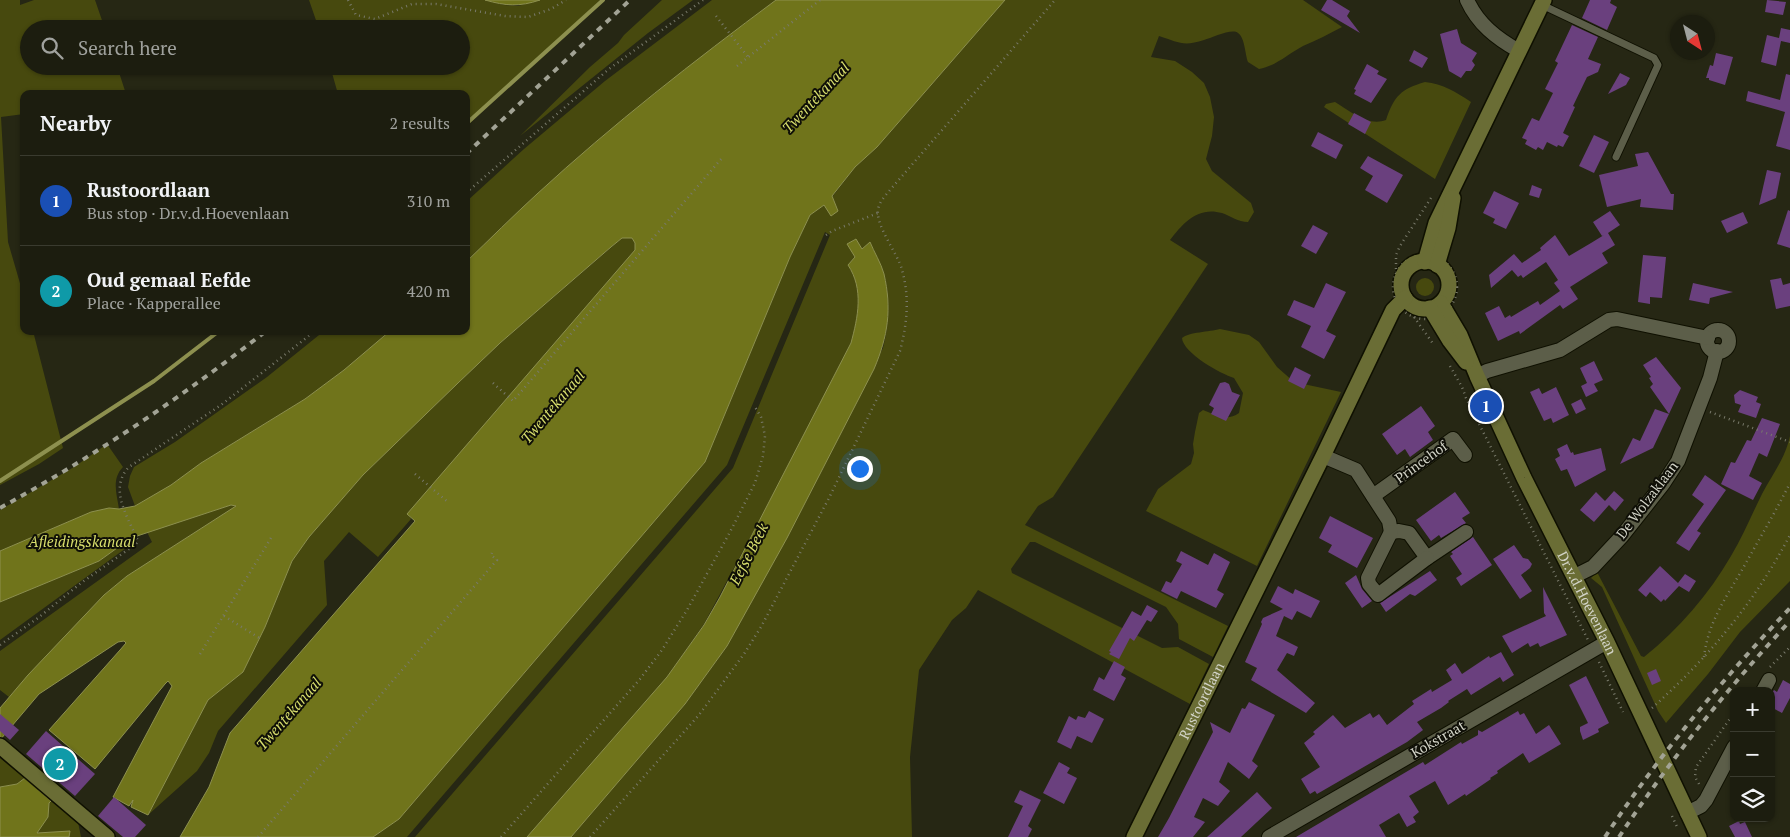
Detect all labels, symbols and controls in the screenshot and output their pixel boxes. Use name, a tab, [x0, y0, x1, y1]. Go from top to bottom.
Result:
north arrow	[1670, 15, 1715, 60]
search box	[20, 20, 470, 75]
icon: search	[38, 34, 66, 62]
text: Search here	[78, 35, 177, 60]
water label: Twentekanaal	[777, 57, 854, 137]
text: Nearby	[40, 109, 111, 137]
text: 2 results	[390, 112, 450, 134]
text: Rustoordlaan	[87, 177, 210, 202]
text: 1	[51, 190, 61, 212]
text: 310 m	[407, 190, 450, 212]
text: Bus stop · Dr.v.d.Hoevenlaan	[87, 202, 289, 224]
text: Oud gemaal Eefde	[87, 267, 251, 292]
text: 2	[51, 280, 61, 302]
text: 420 m	[407, 280, 450, 302]
text: Place · Kapperallee	[87, 292, 221, 314]
water label: Twentekanaal	[516, 365, 589, 447]
pin: 1	[1470, 387, 1502, 425]
street label: Princehof	[1391, 435, 1452, 487]
your location	[847, 456, 873, 482]
street label: De Wolzaklaan	[1611, 457, 1682, 542]
water label: Eefse Beek	[724, 519, 772, 589]
water label: Afleidingskanaal	[28, 531, 136, 551]
street label: Dr.v.d.Hoevenlaan	[1554, 548, 1622, 658]
street label: Rustoordlaan	[1174, 658, 1228, 742]
water label: Twentekanaal	[251, 672, 326, 754]
map controls	[1730, 687, 1775, 822]
button: +	[1730, 687, 1775, 732]
street label: Kokstraat	[1407, 715, 1469, 762]
button: −	[1730, 732, 1775, 777]
pin: 2	[44, 745, 76, 783]
button: layers	[1730, 777, 1775, 822]

